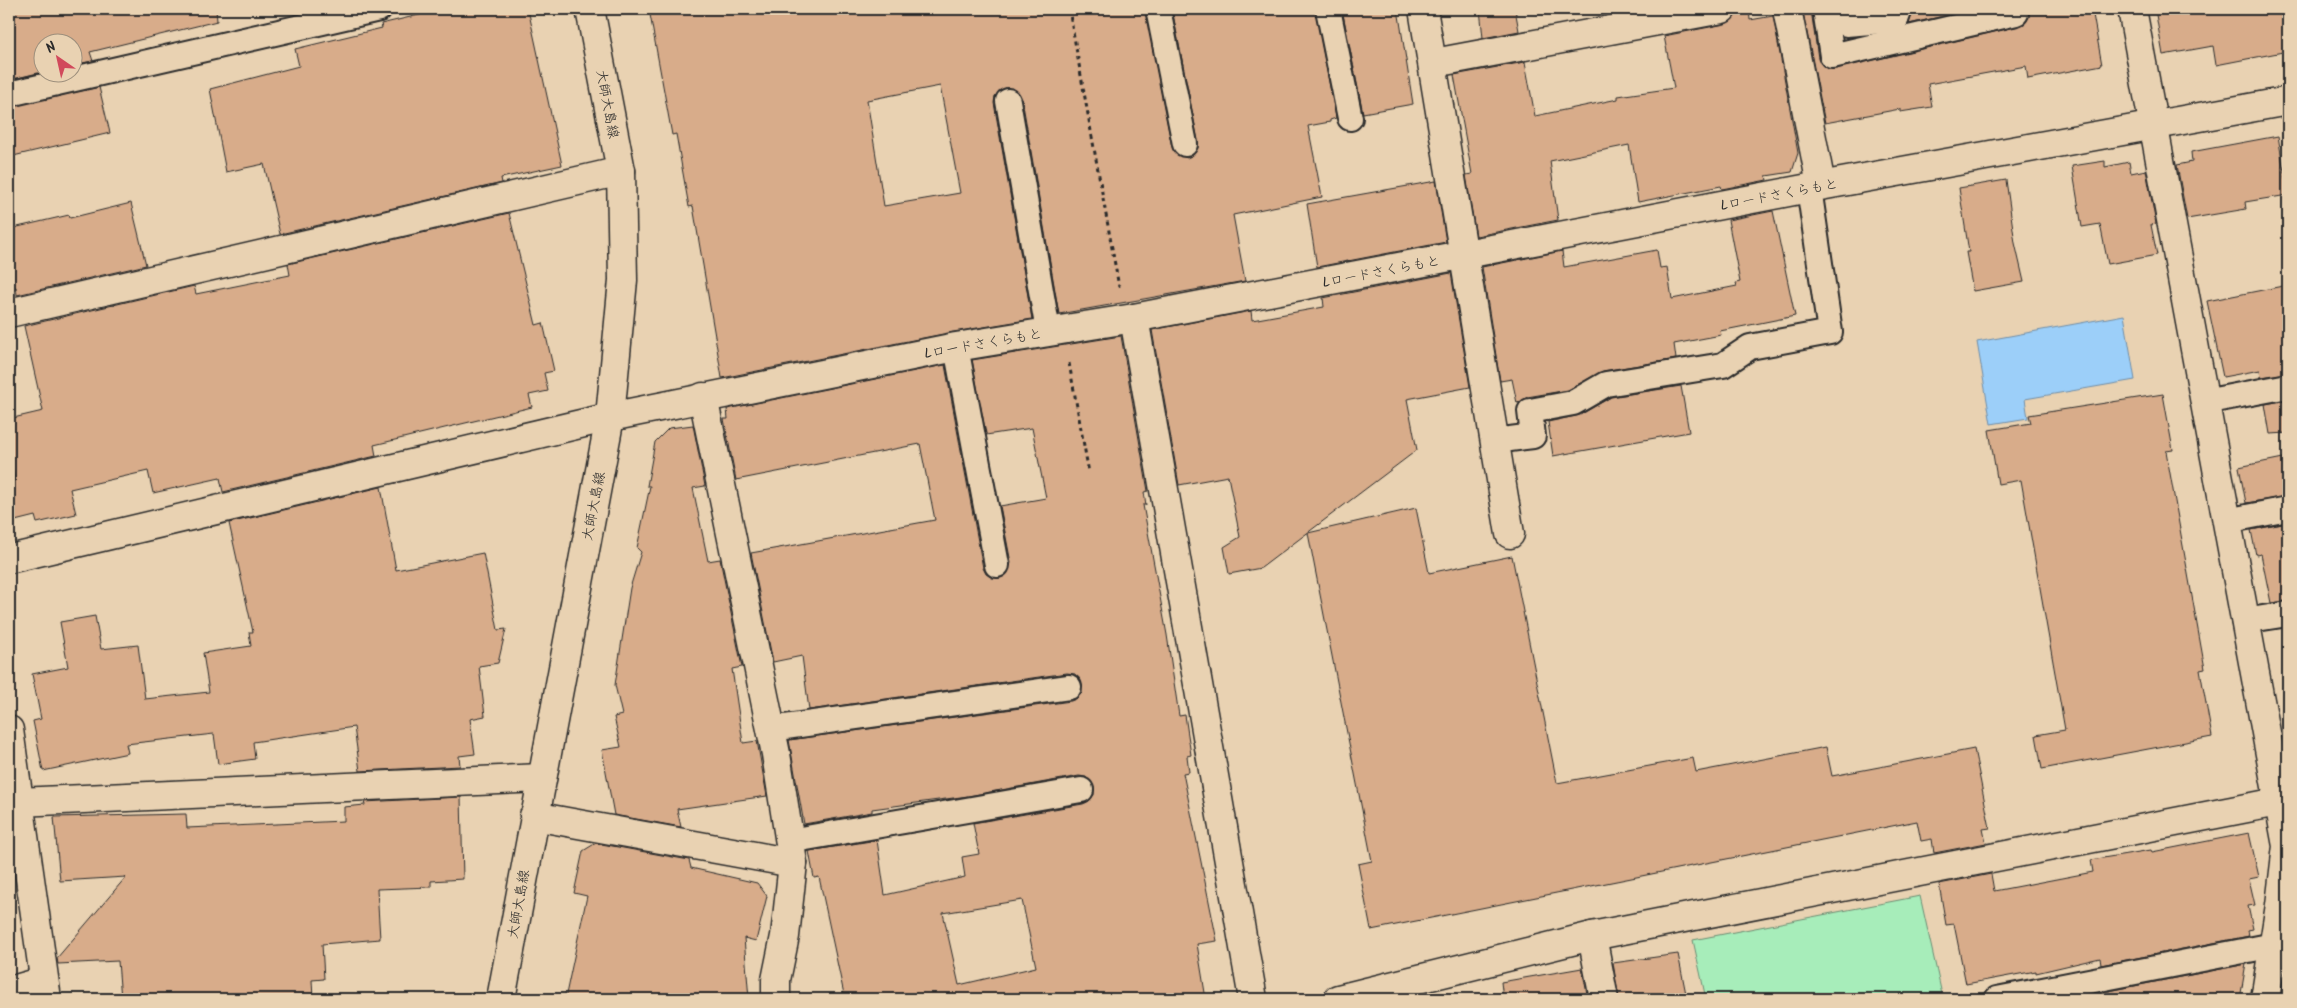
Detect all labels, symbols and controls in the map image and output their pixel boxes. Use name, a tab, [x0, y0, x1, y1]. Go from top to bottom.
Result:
north arrow	[32, 32, 82, 82]
text: N	[41, 36, 61, 60]
street label: 大師大島線	[590, 68, 624, 141]
street label: Lロードさくらもと	[1718, 173, 1840, 217]
street label: Lロードさくらもと	[1320, 250, 1442, 294]
street label: Lロードさくらもと	[922, 323, 1044, 365]
street label: 大師大島線	[577, 470, 611, 543]
street label: 大師大島線	[502, 868, 536, 941]

